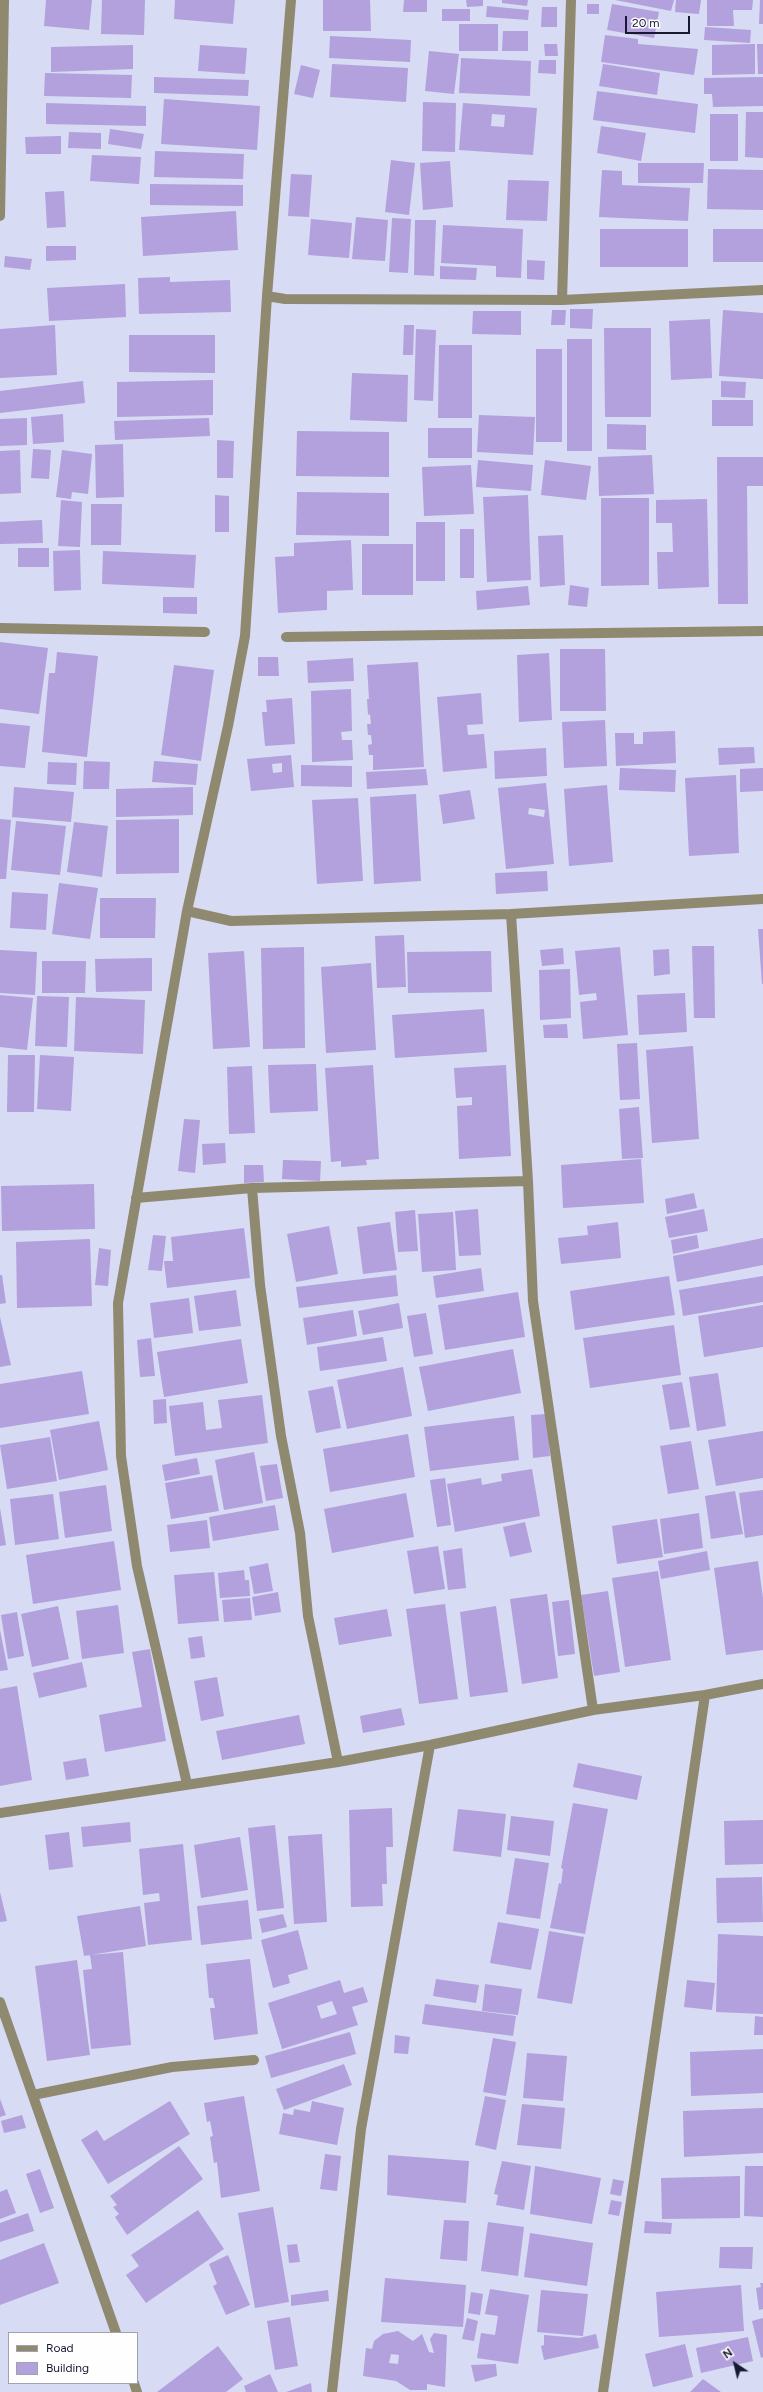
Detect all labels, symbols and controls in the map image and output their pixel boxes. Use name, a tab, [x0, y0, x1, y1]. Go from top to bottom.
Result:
scale bar	[627, 8, 692, 34]
text: 20 m	[632, 16, 660, 30]
legend	[8, 2332, 138, 2384]
text: Road	[46, 2341, 74, 2355]
north arrow	[715, 2344, 755, 2384]
text: N	[721, 2346, 735, 2362]
text: Building	[46, 2361, 89, 2375]

